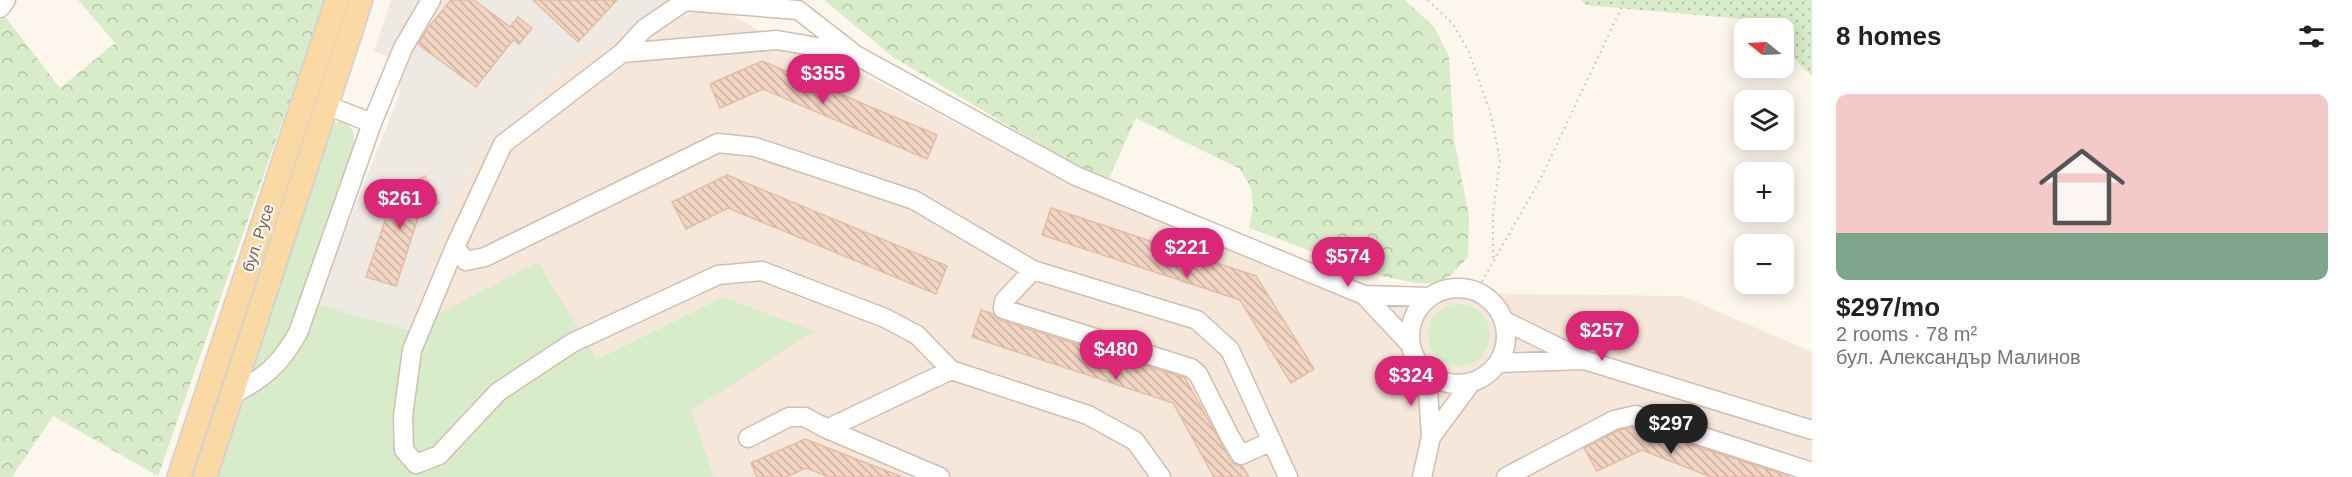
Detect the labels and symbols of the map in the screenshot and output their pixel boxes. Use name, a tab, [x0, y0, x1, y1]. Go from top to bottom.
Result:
north arrow	[1734, 18, 1794, 78]
pin: $355	[787, 54, 859, 105]
pin: $261	[364, 179, 436, 230]
street label: бул. Русе	[239, 202, 277, 274]
pin: $221	[1151, 228, 1223, 279]
pin: $574	[1312, 237, 1384, 288]
pin: $257	[1566, 311, 1638, 362]
pin: $480	[1080, 330, 1152, 381]
pin: $324	[1375, 356, 1447, 407]
pin: $297	[1635, 404, 1707, 455]

